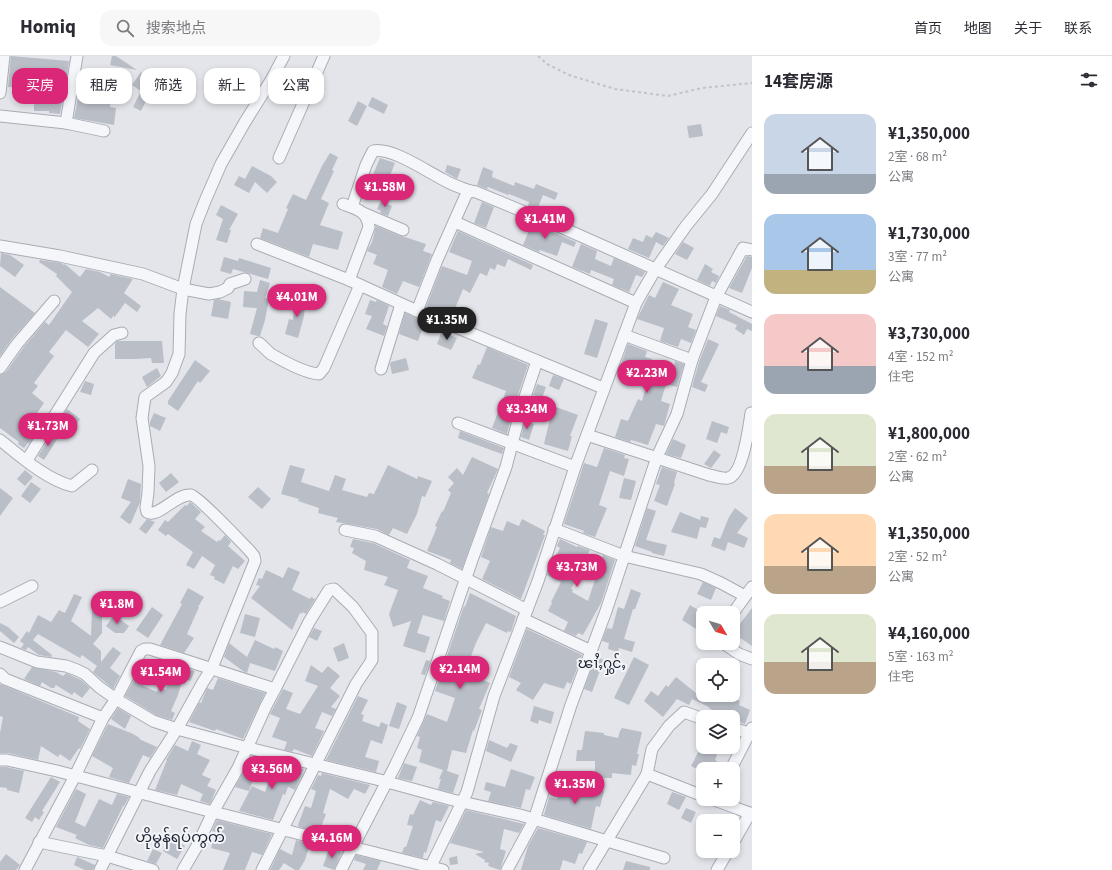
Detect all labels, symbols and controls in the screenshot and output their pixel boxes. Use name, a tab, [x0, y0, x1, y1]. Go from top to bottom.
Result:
search box	[100, 10, 380, 46]
text: Homiq	[20, 14, 76, 41]
icon: search	[114, 17, 136, 39]
text: 搜索地点	[146, 18, 206, 39]
text: 首页	[914, 19, 942, 39]
text: 地图	[964, 19, 992, 39]
text: 关于	[1014, 19, 1042, 39]
text: 联系	[1064, 19, 1092, 39]
chip: 买房	[12, 68, 68, 104]
chip: 租房	[76, 68, 132, 104]
chip: 筛选	[140, 68, 196, 104]
chip: 新上	[204, 68, 260, 104]
chip: 公寓	[268, 68, 324, 104]
icon: filters	[1078, 69, 1100, 91]
text: 14套房源	[764, 70, 833, 94]
text: ¥1,350,000	[888, 122, 970, 146]
icon: home	[796, 130, 844, 178]
text: 2室 · 68 m²	[888, 148, 947, 166]
text: 公寓	[888, 168, 914, 186]
pin: ¥1.58M	[352, 174, 418, 208]
text: ¥1.58M	[364, 178, 406, 196]
pin: ¥1.41M	[512, 206, 578, 240]
text: ¥1.41M	[524, 210, 566, 228]
text: ¥1,730,000	[888, 222, 970, 246]
icon: home	[796, 230, 844, 278]
text: 3室 · 77 m²	[888, 248, 947, 266]
text: 公寓	[888, 268, 914, 286]
pin: ¥4.01M	[264, 284, 330, 318]
text: ¥4.01M	[276, 288, 318, 306]
pin: ¥1.35M	[414, 307, 480, 341]
text: ¥1.35M	[426, 311, 468, 329]
text: ¥3,730,000	[888, 322, 970, 346]
icon: home	[796, 330, 844, 378]
text: 4室 · 152 m²	[888, 348, 953, 366]
pin: ¥2.23M	[614, 360, 680, 394]
text: ¥2.23M	[626, 364, 668, 382]
text: 住宅	[888, 368, 914, 386]
pin: ¥3.34M	[494, 396, 560, 430]
text: ¥3.34M	[506, 400, 548, 418]
pin: ¥1.73M	[15, 413, 81, 447]
text: ¥1.73M	[27, 417, 69, 435]
text: ¥1,800,000	[888, 422, 970, 446]
icon: home	[796, 430, 844, 478]
text: 2室 · 62 m²	[888, 448, 947, 466]
text: 公寓	[888, 468, 914, 486]
text: ¥1,350,000	[888, 522, 970, 546]
icon: home	[796, 530, 844, 578]
text: 2室 · 52 m²	[888, 548, 947, 566]
pin: ¥3.73M	[544, 554, 610, 588]
text: ¥3.73M	[556, 558, 598, 576]
text: 公寓	[888, 568, 914, 586]
pin: ¥1.8M	[89, 591, 145, 625]
text: ¥1.8M	[100, 595, 134, 613]
north arrow	[696, 606, 740, 650]
map controls	[696, 606, 740, 858]
text: ¥4,160,000	[888, 622, 970, 646]
icon: home	[796, 630, 844, 678]
text: 5室 · 163 m²	[888, 648, 953, 666]
district label: ၽၢႆႇႁွင်ႇ	[578, 653, 626, 675]
pin: ¥2.14M	[427, 656, 493, 690]
button: locate	[696, 658, 740, 702]
pin: ¥1.54M	[128, 659, 194, 693]
text: ¥2.14M	[439, 660, 481, 678]
text: ¥1.54M	[140, 663, 182, 681]
text: 住宅	[888, 668, 914, 686]
button: layers	[696, 710, 740, 754]
pin: ¥3.56M	[239, 756, 305, 790]
text: ¥3.56M	[251, 760, 293, 778]
button: +	[696, 762, 740, 806]
pin: ¥1.35M	[542, 771, 608, 805]
text: ¥1.35M	[554, 775, 596, 793]
button: −	[696, 814, 740, 858]
pin: ¥4.16M	[299, 825, 365, 859]
district label: ဟိုမွန်ရပ်ကွက်	[135, 827, 225, 849]
text: ¥4.16M	[311, 829, 353, 847]

